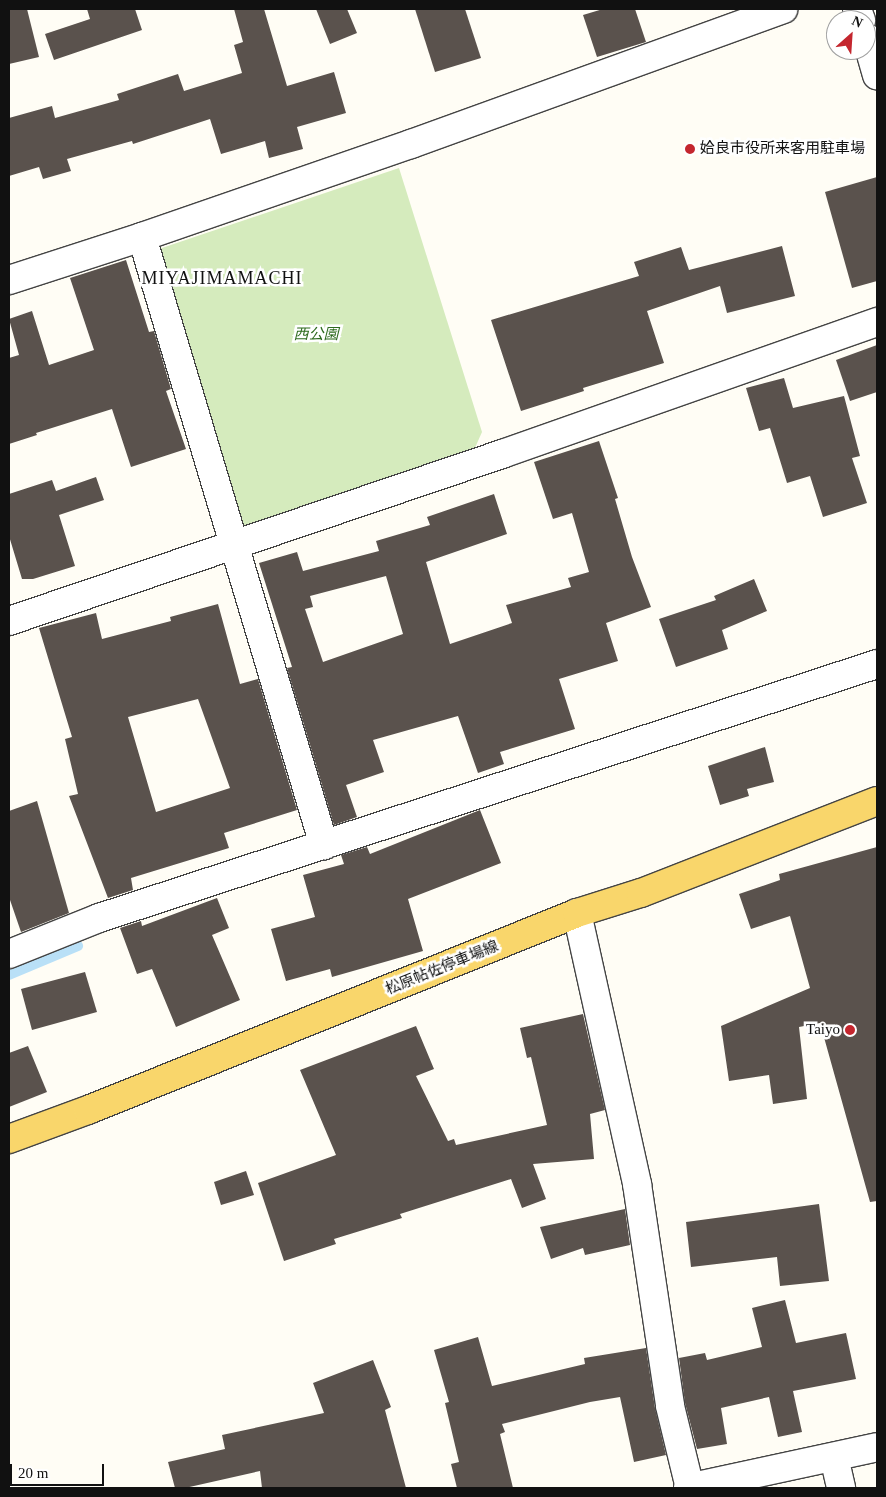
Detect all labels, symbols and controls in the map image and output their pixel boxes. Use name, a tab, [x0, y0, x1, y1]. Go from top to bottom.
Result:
north arrow	[826, 10, 876, 60]
text: N	[850, 13, 865, 31]
place label: 姶良市役所来客用駐車場	[700, 140, 865, 158]
marker: 姶良市役所来客用駐車場	[684, 143, 696, 155]
district label: MIYAJIMAMACHI	[140, 267, 304, 289]
park label: 西公園	[294, 326, 338, 344]
street label: 松原帖佐停車場線	[383, 937, 501, 999]
place label: Taiyo	[806, 1021, 840, 1039]
marker: Taiyo	[844, 1024, 856, 1036]
scale bar	[12, 1454, 106, 1486]
text: 20 m	[18, 1465, 48, 1481]

